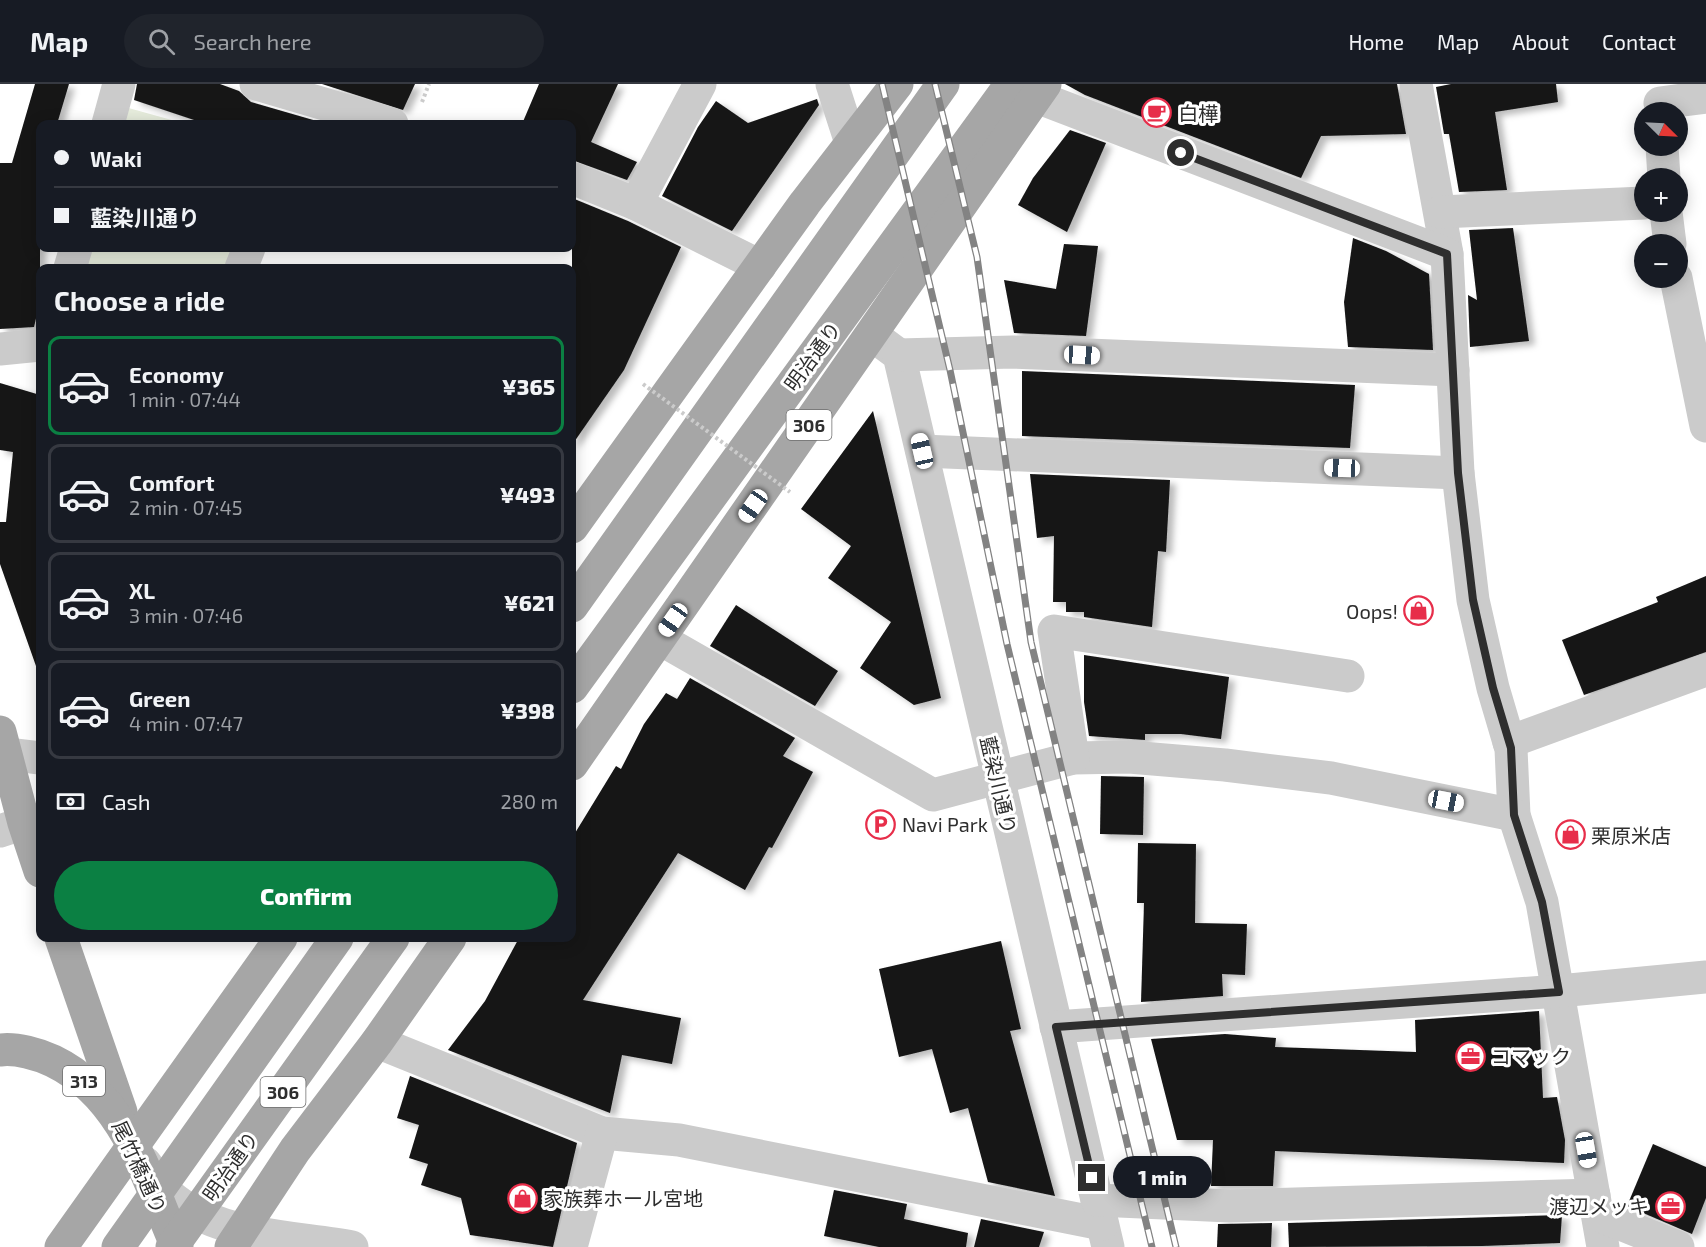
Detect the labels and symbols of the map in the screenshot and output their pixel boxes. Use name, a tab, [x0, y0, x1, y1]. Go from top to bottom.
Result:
cafe icon: 白樺	[1141, 97, 1173, 129]
place label: 白樺	[1178, 101, 1218, 125]
north arrow	[1634, 102, 1688, 156]
route start	[1167, 139, 1194, 166]
street label: 明治通り	[779, 317, 845, 395]
car	[1064, 345, 1100, 365]
road number: 306	[786, 410, 832, 440]
car	[909, 431, 935, 471]
car	[1324, 458, 1360, 478]
car	[735, 486, 771, 526]
shop icon: Oops!	[1403, 595, 1435, 627]
place label: Oops!	[1346, 599, 1398, 623]
car	[655, 600, 691, 640]
street label: 藍染川通り	[976, 734, 1022, 836]
car	[1427, 789, 1465, 813]
parking icon: Navi Park	[865, 808, 897, 840]
place label: Navi Park	[902, 812, 988, 836]
shop icon: 栗原米店	[1554, 819, 1586, 851]
place label: 栗原米店	[1591, 823, 1671, 847]
office icon: コマック	[1454, 1040, 1486, 1072]
place label: コマック	[1491, 1044, 1571, 1068]
road number: 313	[63, 1066, 105, 1096]
road number: 306	[260, 1077, 306, 1107]
street label: 尾竹橋通り	[108, 1117, 172, 1217]
street label: 明治通り	[197, 1126, 263, 1206]
car	[1574, 1131, 1598, 1169]
callout: 1 min	[1113, 1157, 1212, 1199]
route end	[1078, 1164, 1105, 1191]
shop icon: 家族葬ホール宮地	[506, 1182, 538, 1214]
place label: 家族葬ホール宮地	[543, 1186, 703, 1210]
office icon: 渡辺メッキ	[1654, 1190, 1686, 1222]
place label: 渡辺メッキ	[1549, 1194, 1649, 1218]

